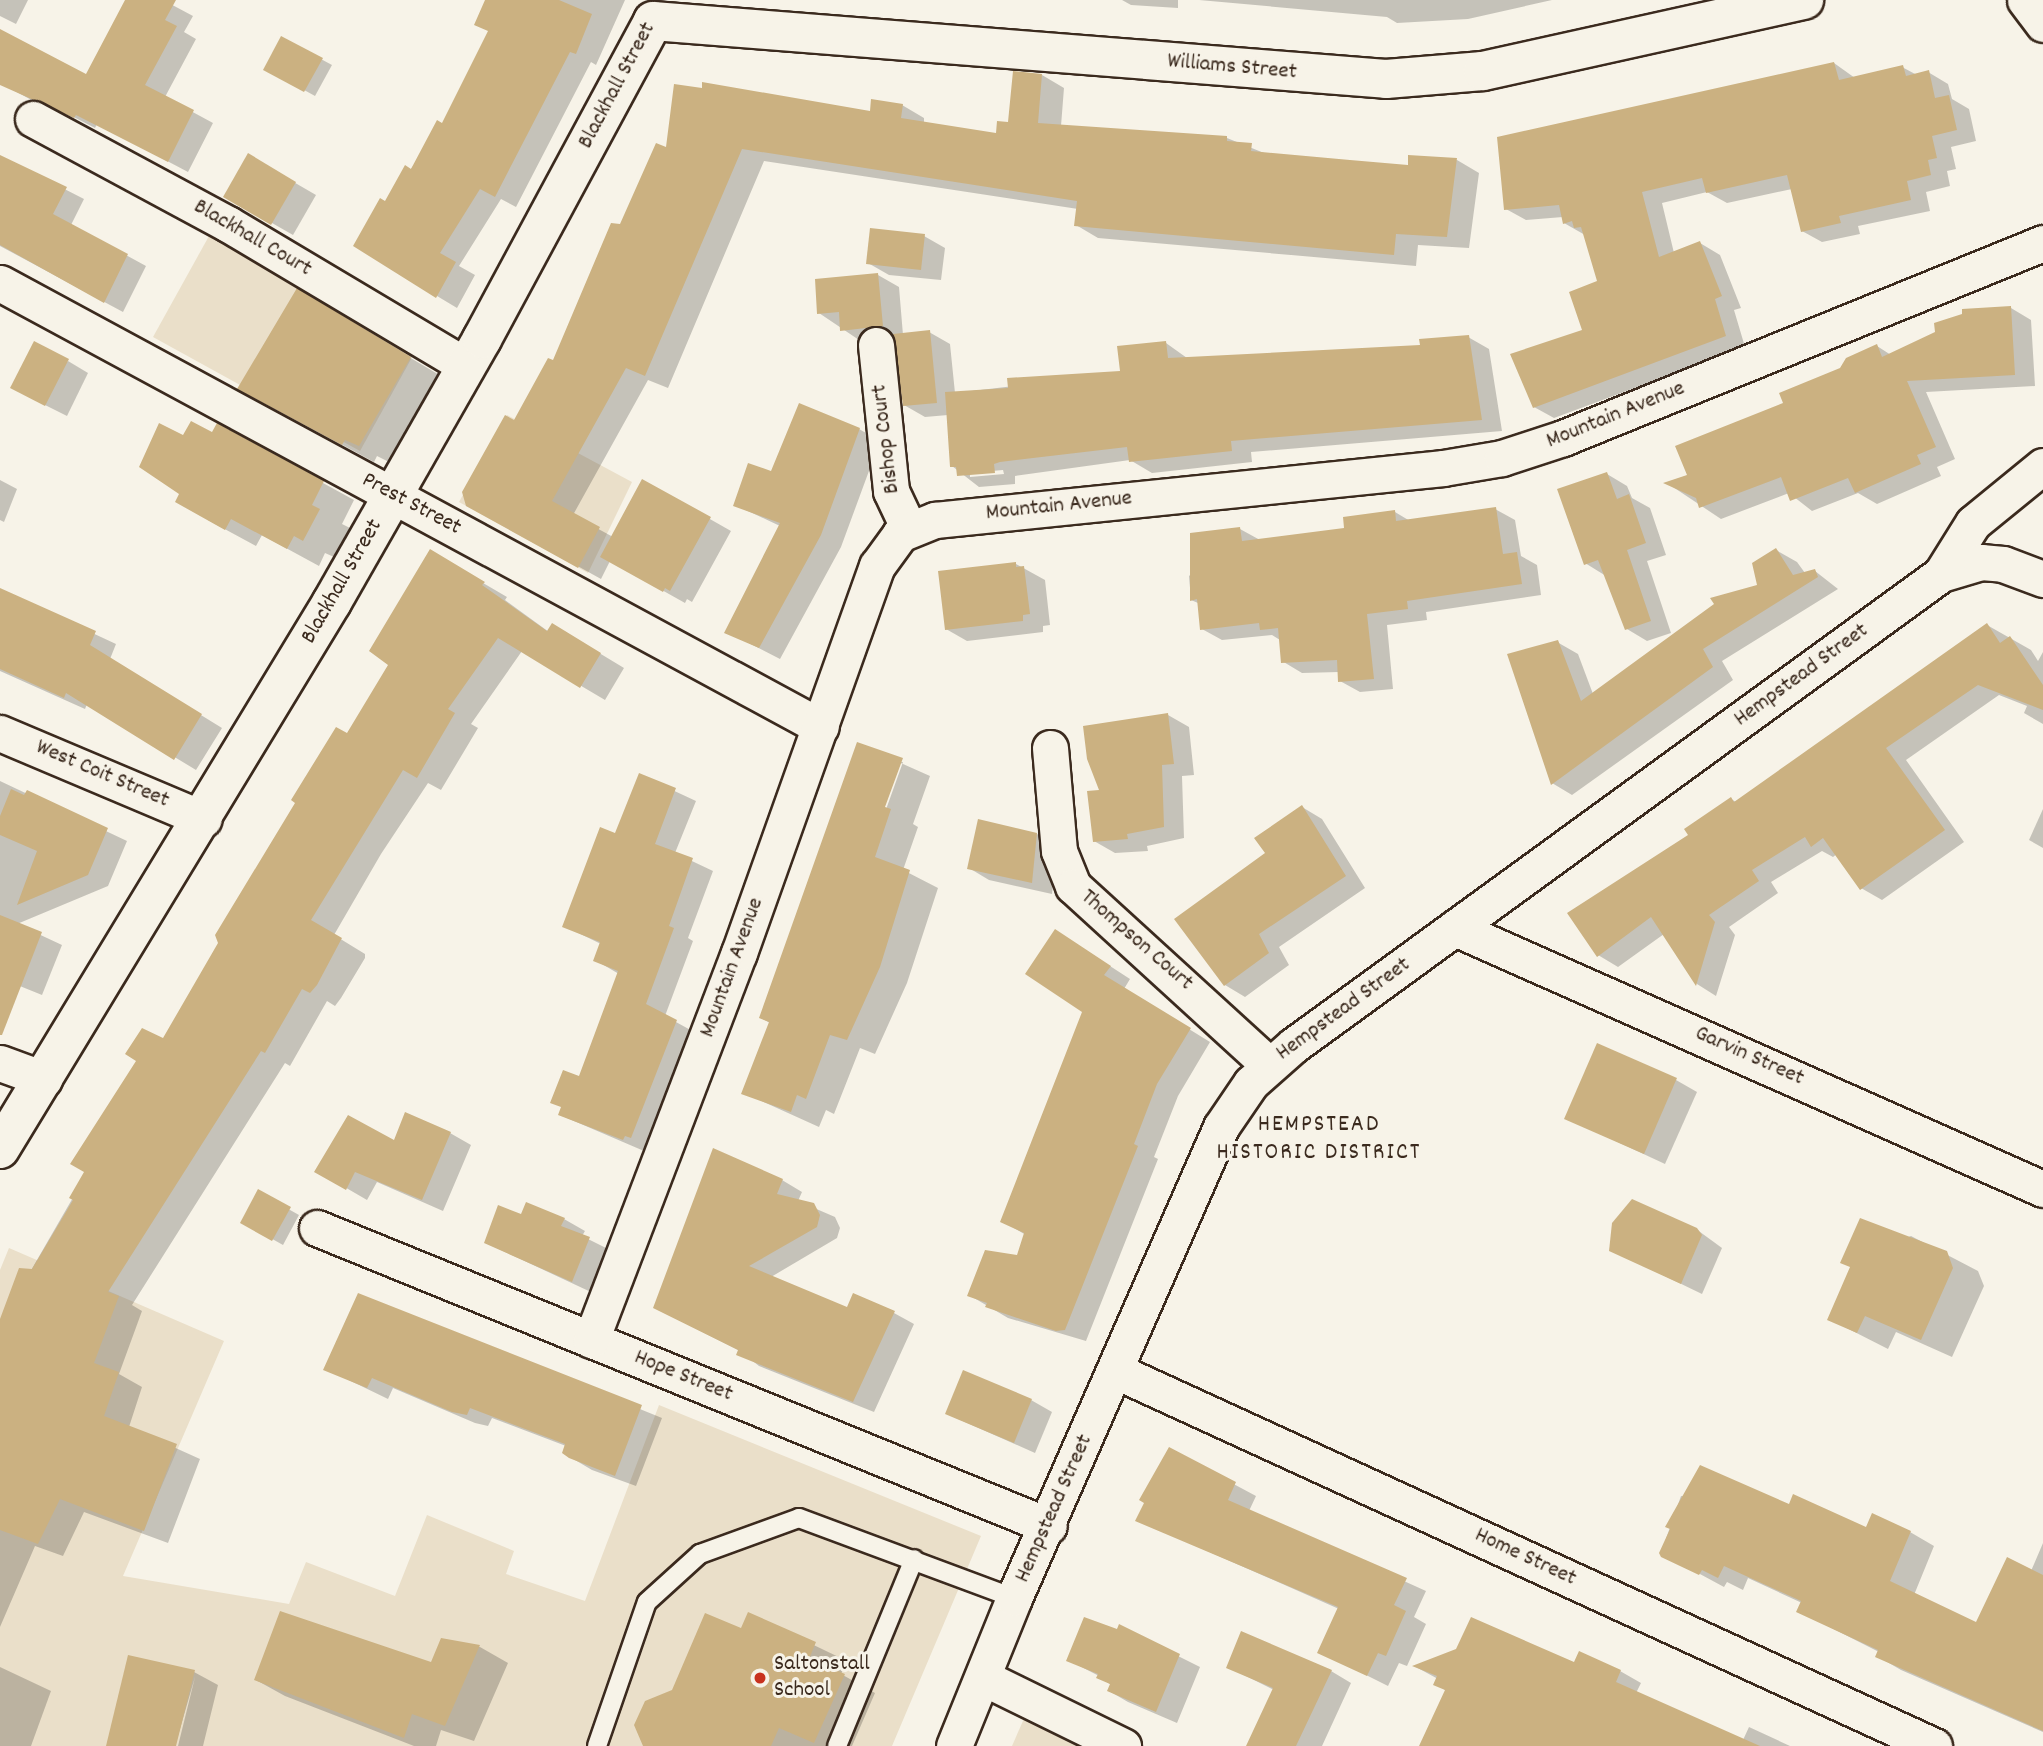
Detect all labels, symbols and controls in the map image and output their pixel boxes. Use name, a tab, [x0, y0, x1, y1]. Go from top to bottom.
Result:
street label: Blackhall Street	[573, 18, 663, 154]
street label: Williams Street	[1166, 49, 1298, 87]
street label: Blackhall Court	[188, 194, 316, 284]
street label: Mountain Avenue	[1543, 376, 1689, 456]
street label: Bishop Court	[867, 383, 907, 495]
street label: Prest Street	[357, 467, 465, 543]
street label: Mountain Avenue	[985, 486, 1133, 528]
street label: Blackhall Street	[296, 515, 390, 649]
street label: Hempstead Street	[1729, 618, 1875, 734]
street label: West Coit Street	[31, 735, 173, 815]
street label: Thompson Court	[1074, 884, 1198, 998]
street label: Mountain Avenue	[695, 894, 771, 1042]
street label: Hempstead Street	[1271, 952, 1417, 1068]
street label: Garvin Street	[1690, 1021, 1808, 1093]
district label: HEMPSTEAD HISTORIC DISTRICT	[1219, 1112, 1419, 1168]
street label: Hope Street	[630, 1345, 736, 1409]
street label: Hempstead Street	[1010, 1431, 1100, 1587]
street label: Home Street	[1470, 1522, 1580, 1594]
place label: Saltonstall School	[774, 1651, 870, 1705]
marker: Saltonstall School	[752, 1670, 768, 1686]

